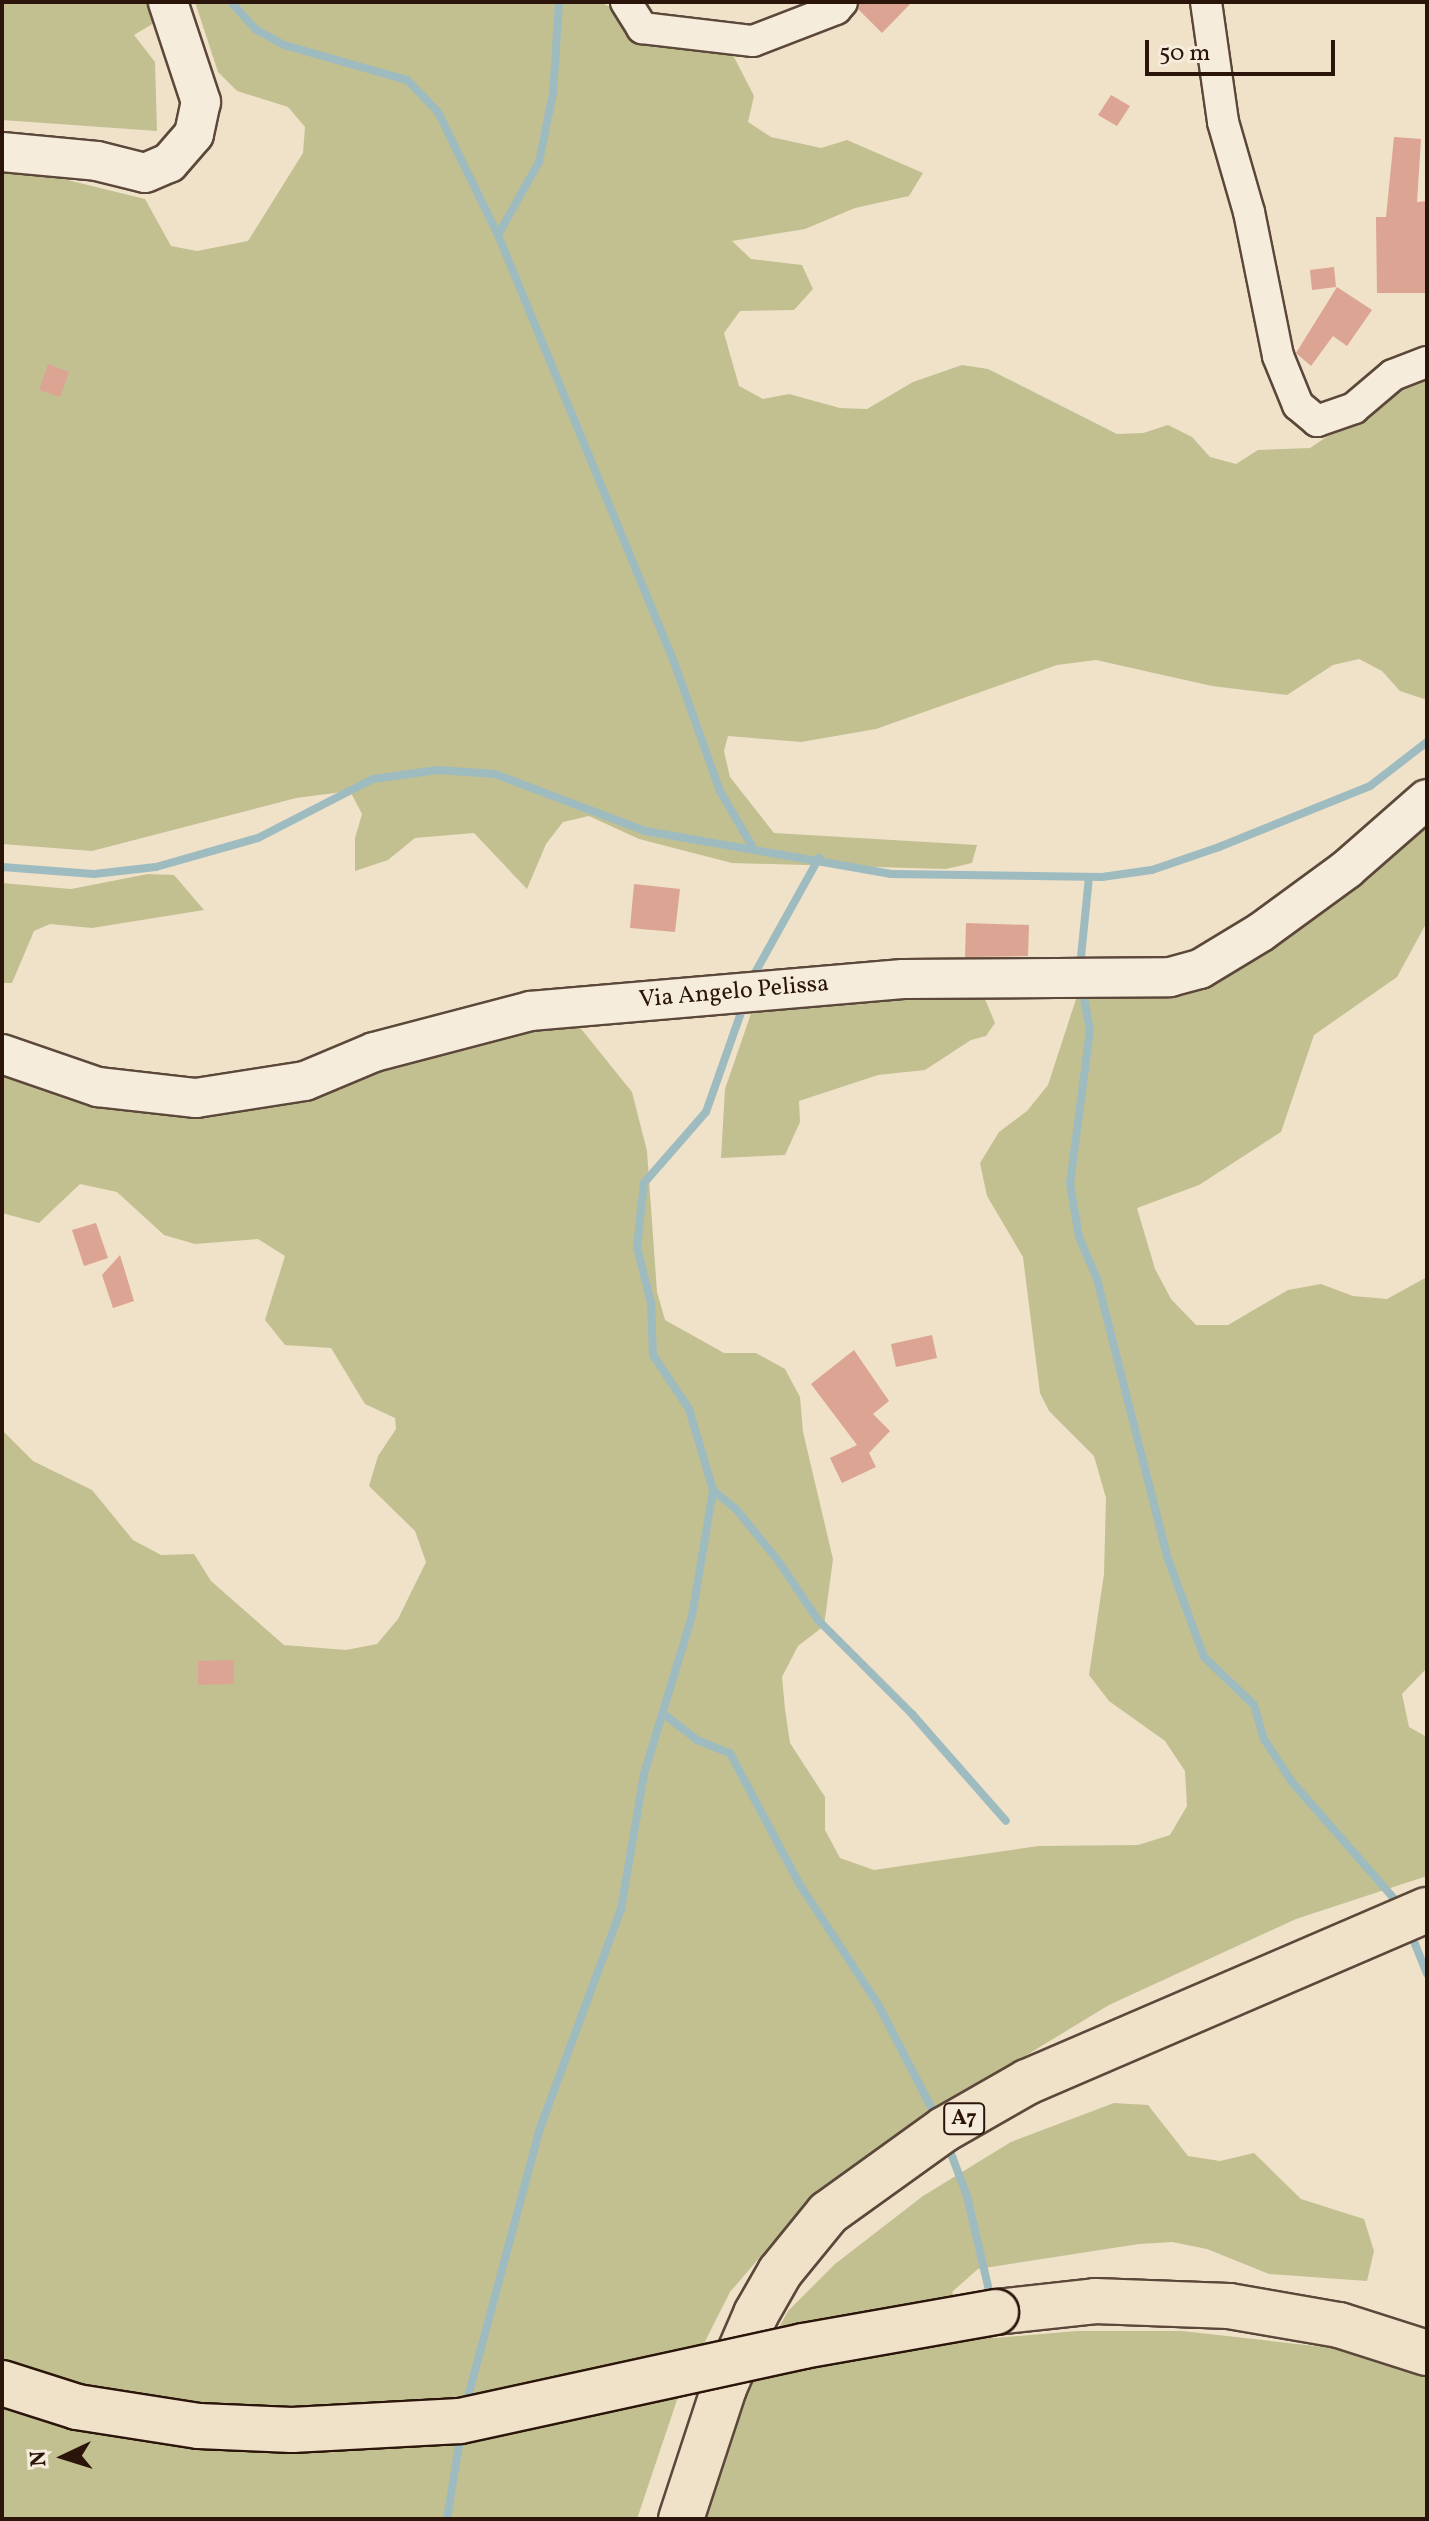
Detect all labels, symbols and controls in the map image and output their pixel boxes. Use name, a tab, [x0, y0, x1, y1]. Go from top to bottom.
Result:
scale bar	[1149, 24, 1339, 74]
text: 50 m	[1159, 37, 1211, 71]
street label: Via Angelo Pelissa	[638, 970, 830, 1016]
road number: A7	[942, 2101, 986, 2137]
north arrow	[24, 2417, 104, 2497]
text: N	[24, 2450, 56, 2468]

